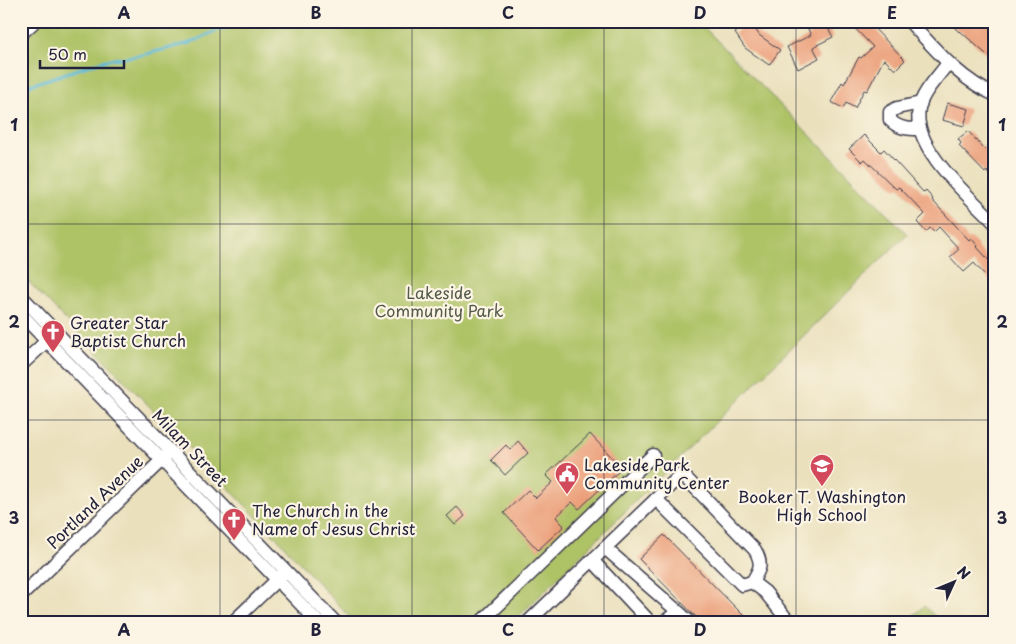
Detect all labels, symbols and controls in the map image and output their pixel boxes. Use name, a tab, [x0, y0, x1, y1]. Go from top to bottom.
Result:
text: A	[118, 0, 131, 24]
text: B	[311, 0, 322, 24]
text: C	[502, 0, 514, 24]
text: D	[694, 0, 706, 24]
text: E	[887, 0, 897, 24]
scale bar	[40, 38, 124, 70]
text: 50 m	[48, 42, 87, 65]
text: 1	[10, 112, 18, 136]
text: 1	[998, 112, 1006, 136]
park label: Lakeside Community Park	[375, 280, 504, 322]
text: 2	[8, 309, 20, 333]
text: 2	[996, 309, 1008, 333]
place label: Greater Star Baptist Church	[70, 310, 186, 352]
church icon: Greater Star Baptist Church	[40, 319, 66, 353]
street label: Milam Street	[147, 403, 234, 492]
street label: Portland Avenue	[41, 449, 148, 554]
place label: Lakeside Park Community Center	[584, 452, 730, 494]
school or university icon: Booker T. Washington High School	[809, 453, 835, 487]
public building icon: Lakeside Park Community Center	[554, 461, 580, 495]
place label: Booker T. Washington High School	[738, 484, 906, 526]
place label: The Church in the Name of Jesus Christ	[252, 498, 415, 540]
text: 3	[9, 505, 19, 529]
text: 3	[997, 505, 1007, 529]
church icon: The Church in the Name of Jesus Christ	[221, 507, 247, 541]
north arrow	[928, 556, 978, 606]
text: N	[952, 561, 975, 584]
text: A	[118, 617, 131, 641]
text: B	[311, 617, 322, 641]
text: C	[502, 617, 514, 641]
text: D	[694, 617, 706, 641]
text: E	[887, 617, 897, 641]

